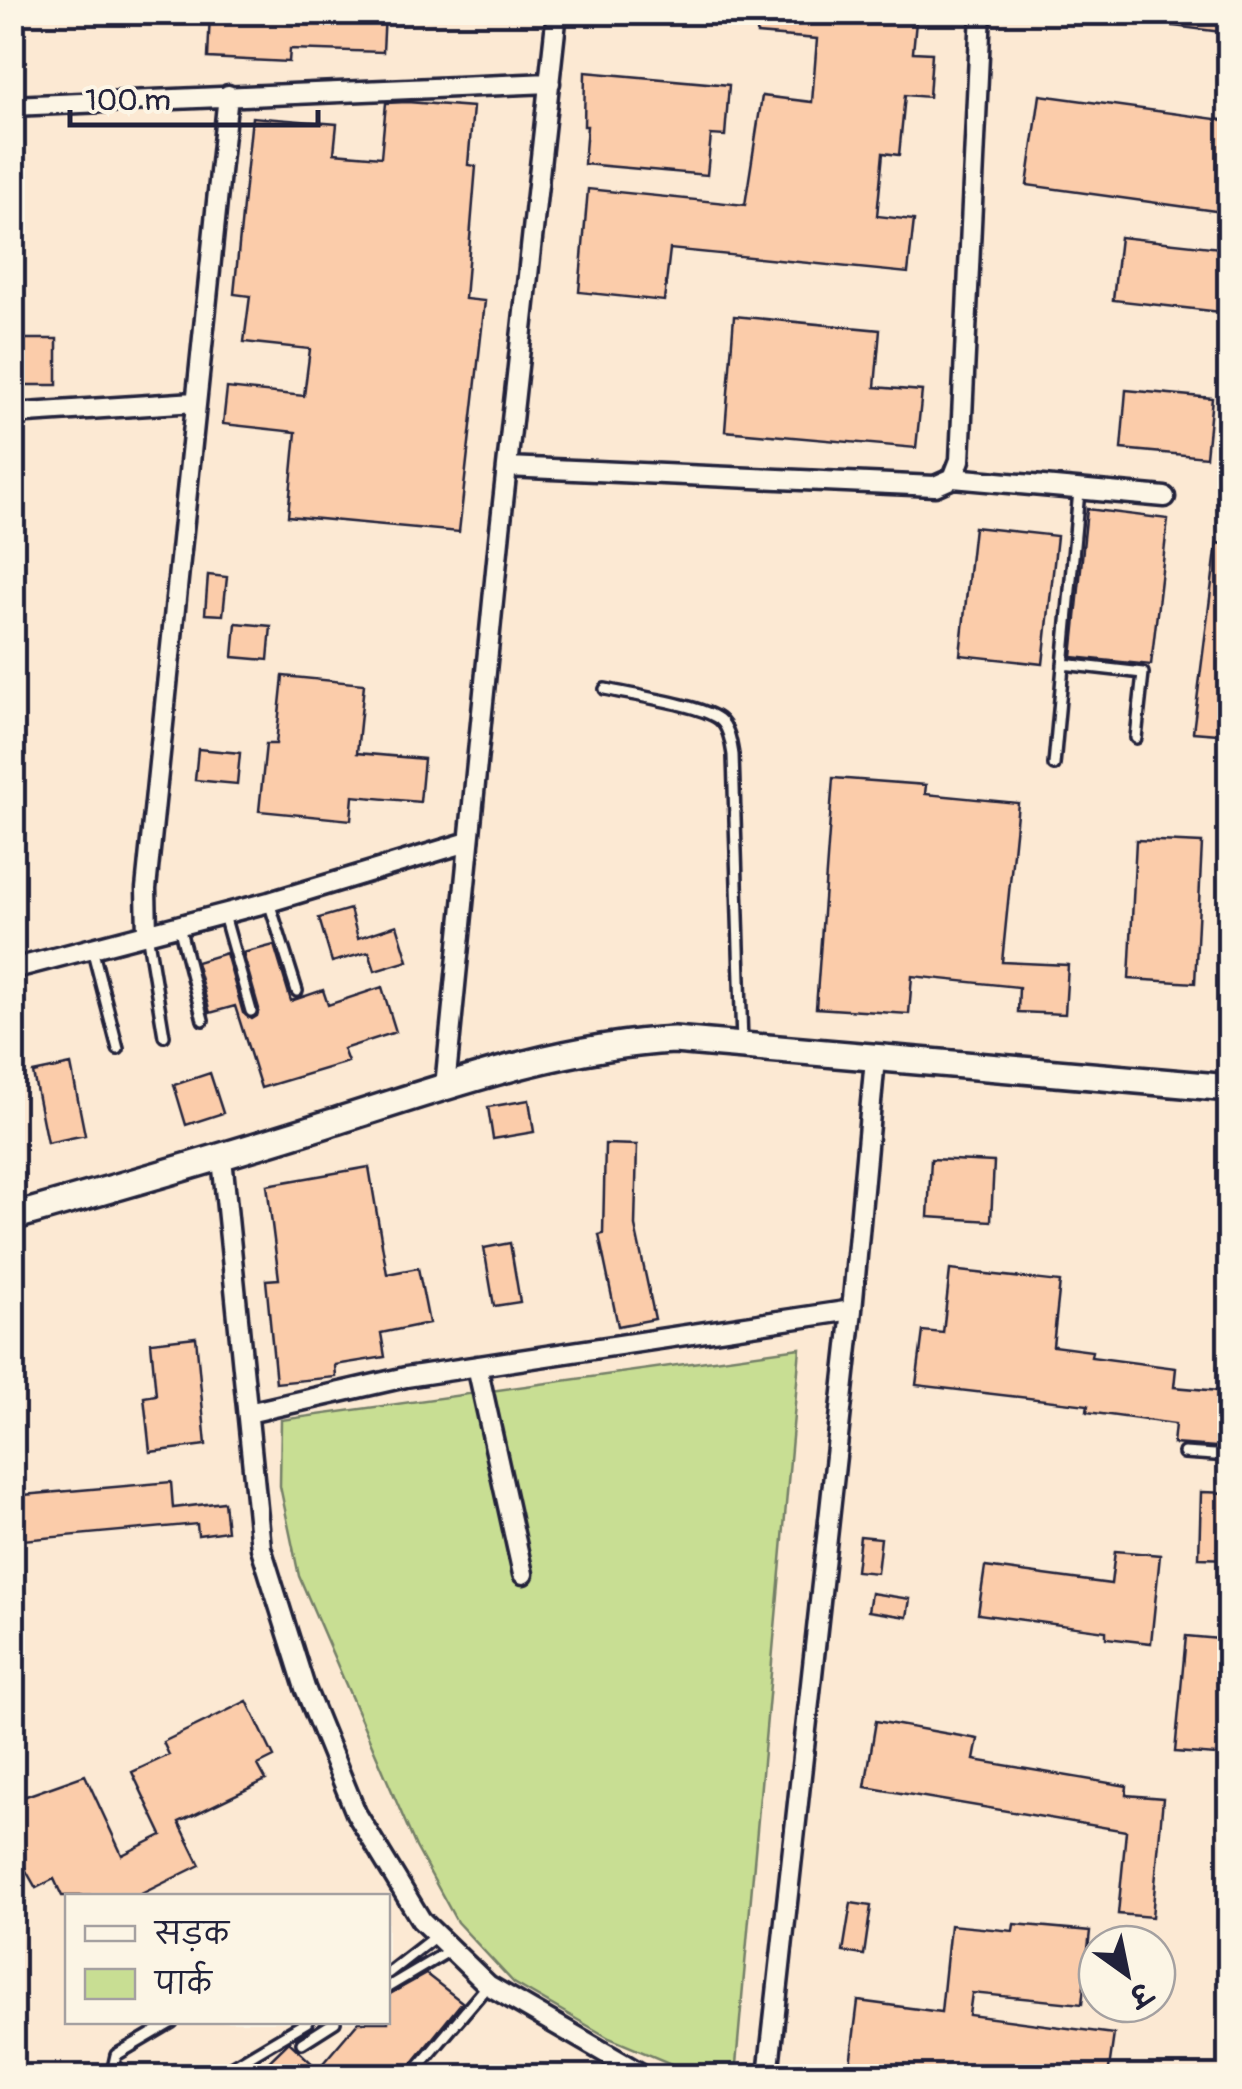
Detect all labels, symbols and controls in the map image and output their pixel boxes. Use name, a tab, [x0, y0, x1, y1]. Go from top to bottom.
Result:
scale bar	[70, 65, 318, 127]
text: 100 m	[85, 82, 171, 119]
legend	[65, 1894, 390, 2024]
text: सड़क	[153, 1916, 231, 1953]
north arrow	[1077, 1924, 1177, 2024]
text: पार्क	[153, 1960, 213, 2003]
text: उ	[1120, 1972, 1160, 2015]

